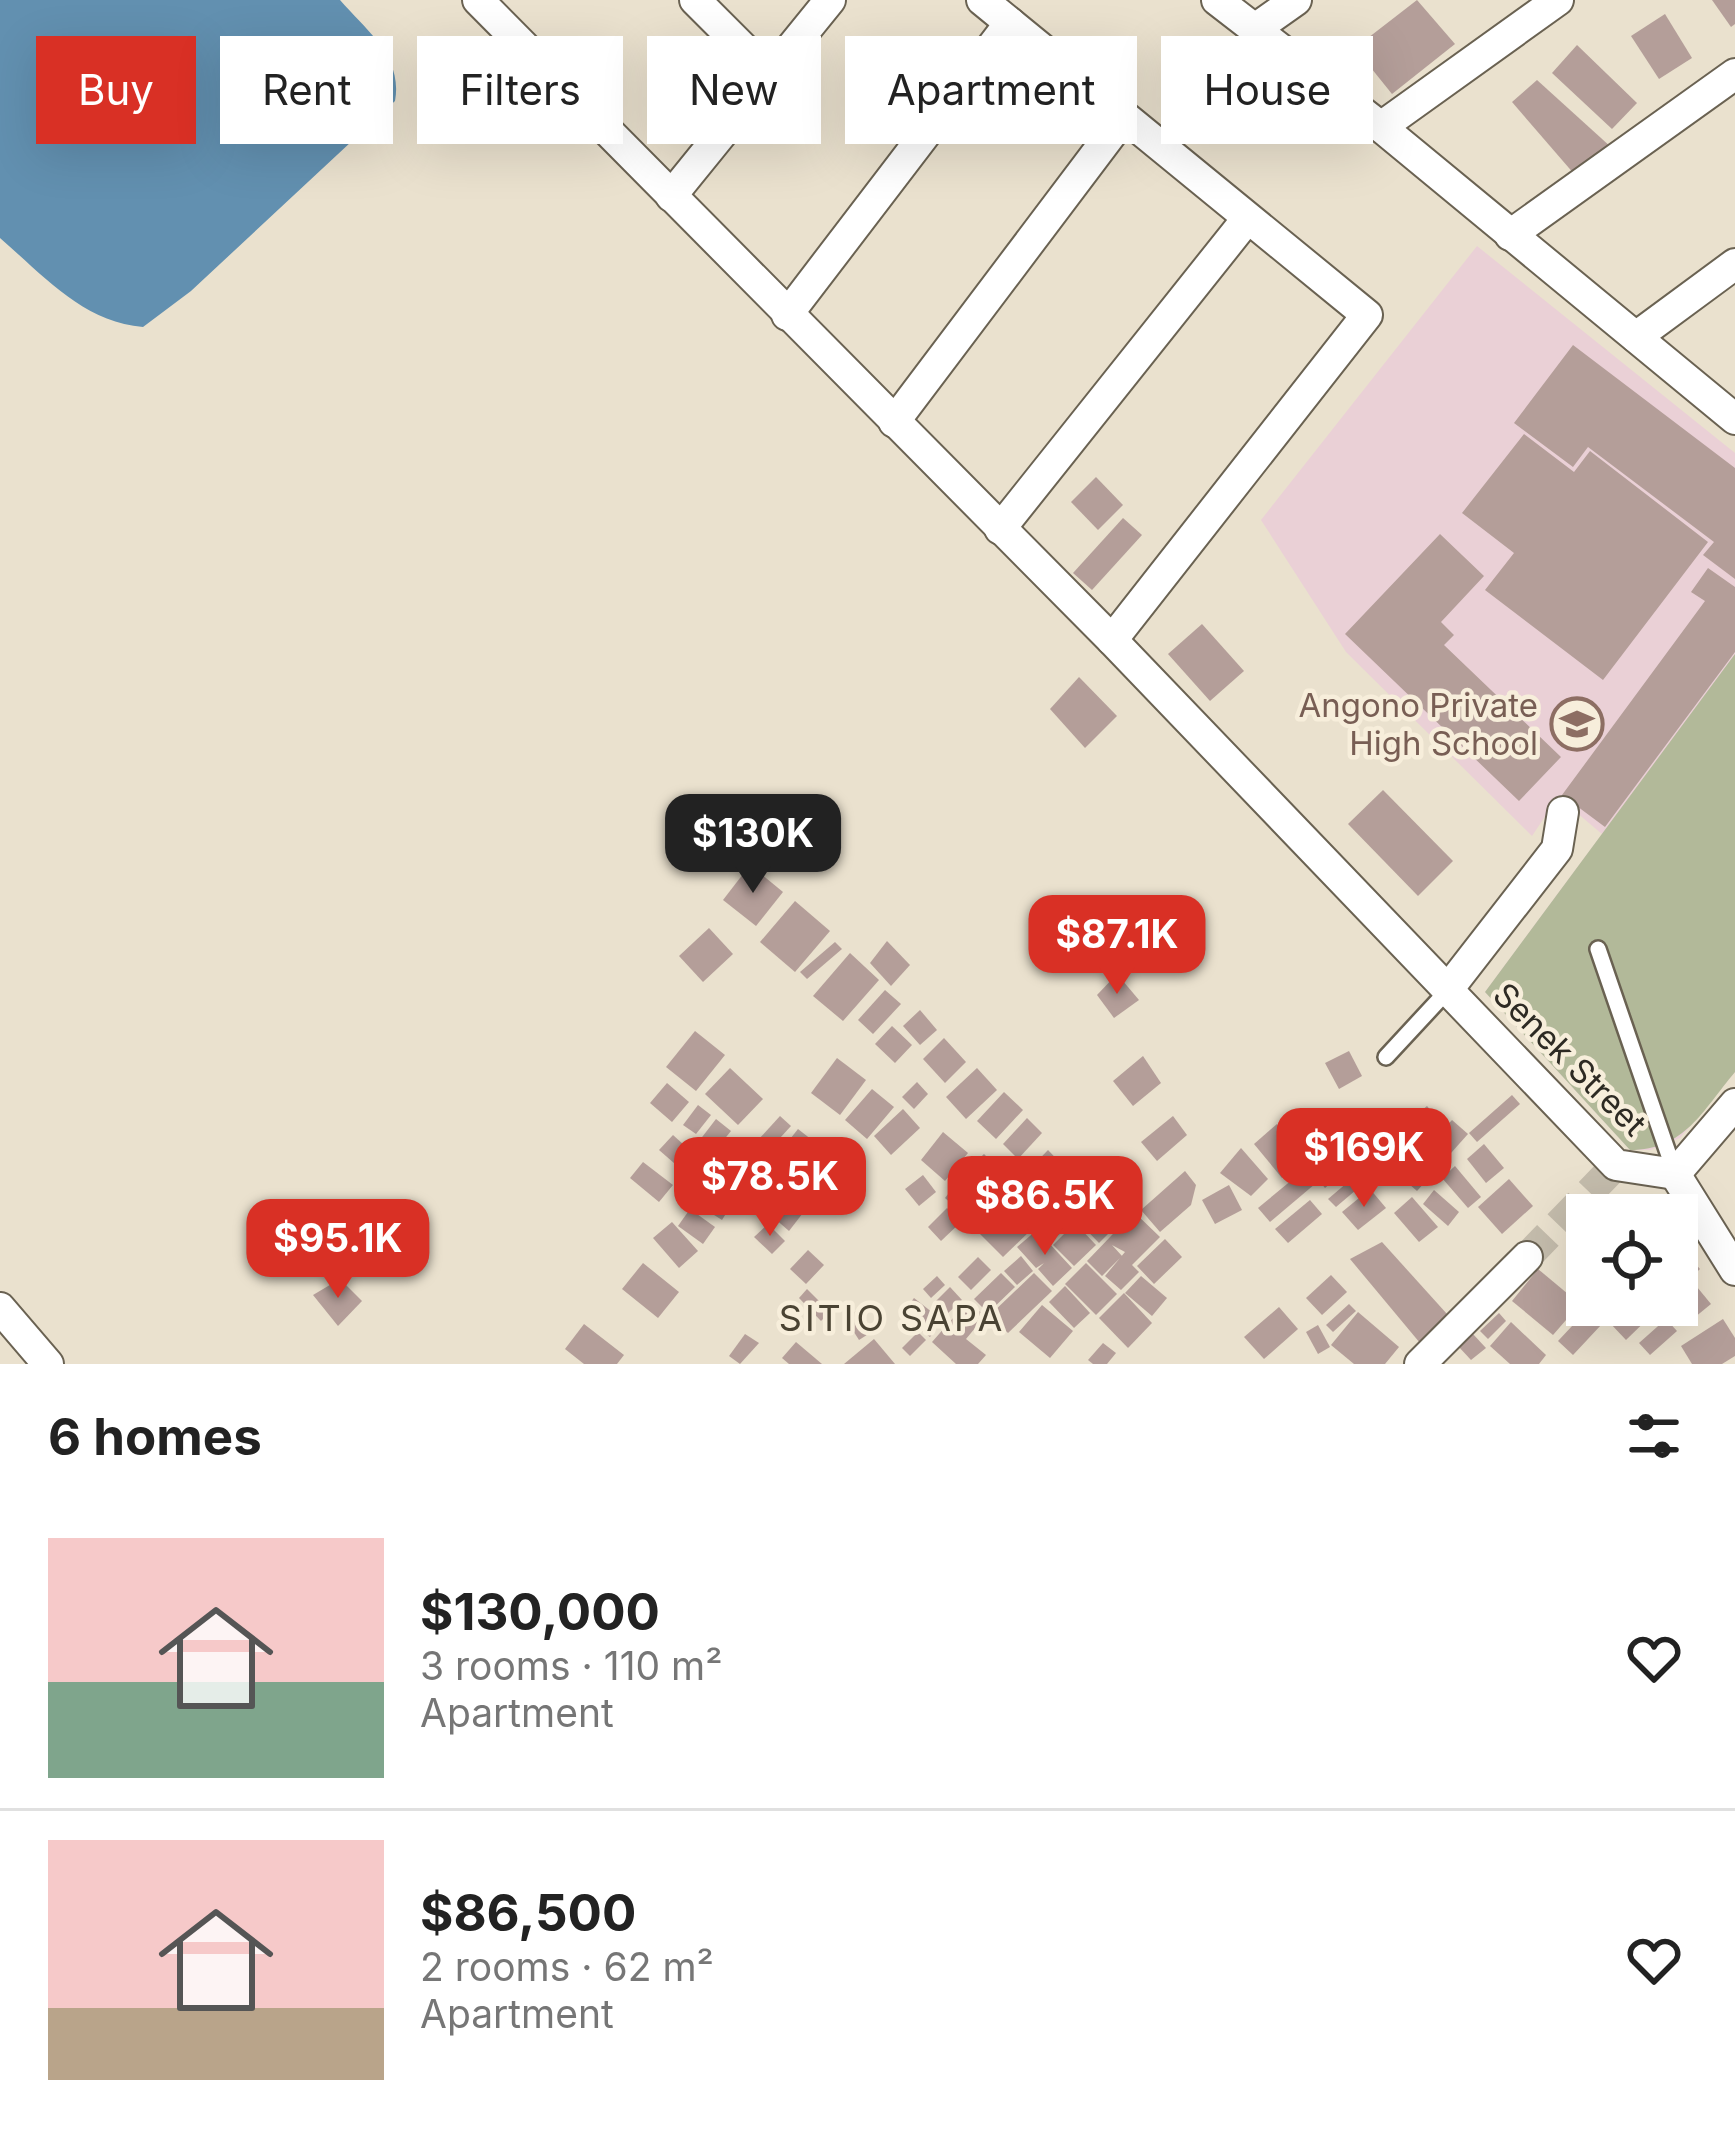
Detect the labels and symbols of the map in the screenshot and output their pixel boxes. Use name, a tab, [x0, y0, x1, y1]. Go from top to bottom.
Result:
place label: Angono Private High School	[1299, 685, 1538, 763]
school or university icon: Angono Private High School	[1549, 696, 1605, 752]
pin: $130K	[669, 794, 837, 896]
pin: $87.1K	[1019, 895, 1215, 997]
street label: Senek Street	[1485, 974, 1655, 1144]
pin: $169K	[1280, 1108, 1448, 1210]
pin: $78.5K	[672, 1137, 868, 1239]
pin: $86.5K	[947, 1156, 1143, 1258]
pin: $95.1K	[240, 1199, 436, 1301]
district label: SITIO SAPA	[779, 1296, 1005, 1340]

